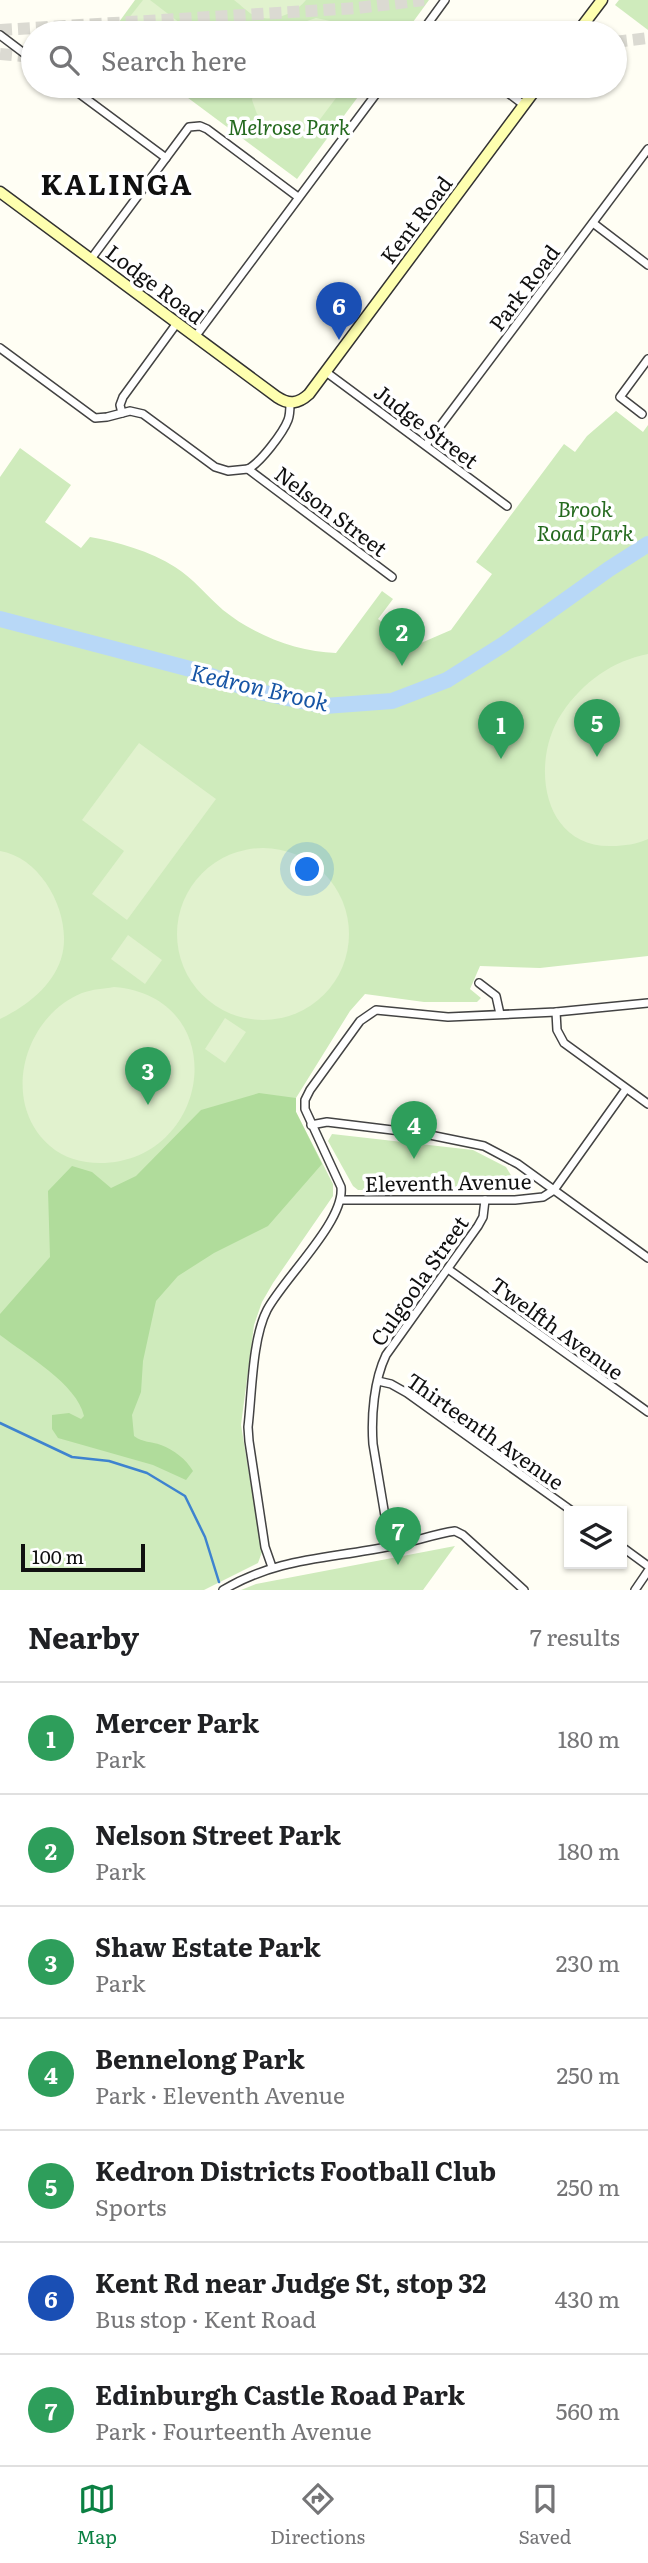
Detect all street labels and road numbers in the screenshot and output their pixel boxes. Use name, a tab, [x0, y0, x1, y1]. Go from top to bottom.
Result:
street label: Kent Road	[372, 168, 458, 269]
street label: Lodge Road	[100, 236, 212, 330]
street label: Park Road	[480, 237, 566, 337]
street label: Judge Street	[368, 375, 486, 475]
street label: Nelson Street	[269, 457, 395, 563]
street label: Eleventh Avenue	[364, 1164, 532, 1198]
street label: Culgoola Street	[361, 1208, 475, 1352]
street label: Twelfth Avenue	[485, 1268, 631, 1386]
street label: Thirteenth Avenue	[401, 1364, 571, 1496]

